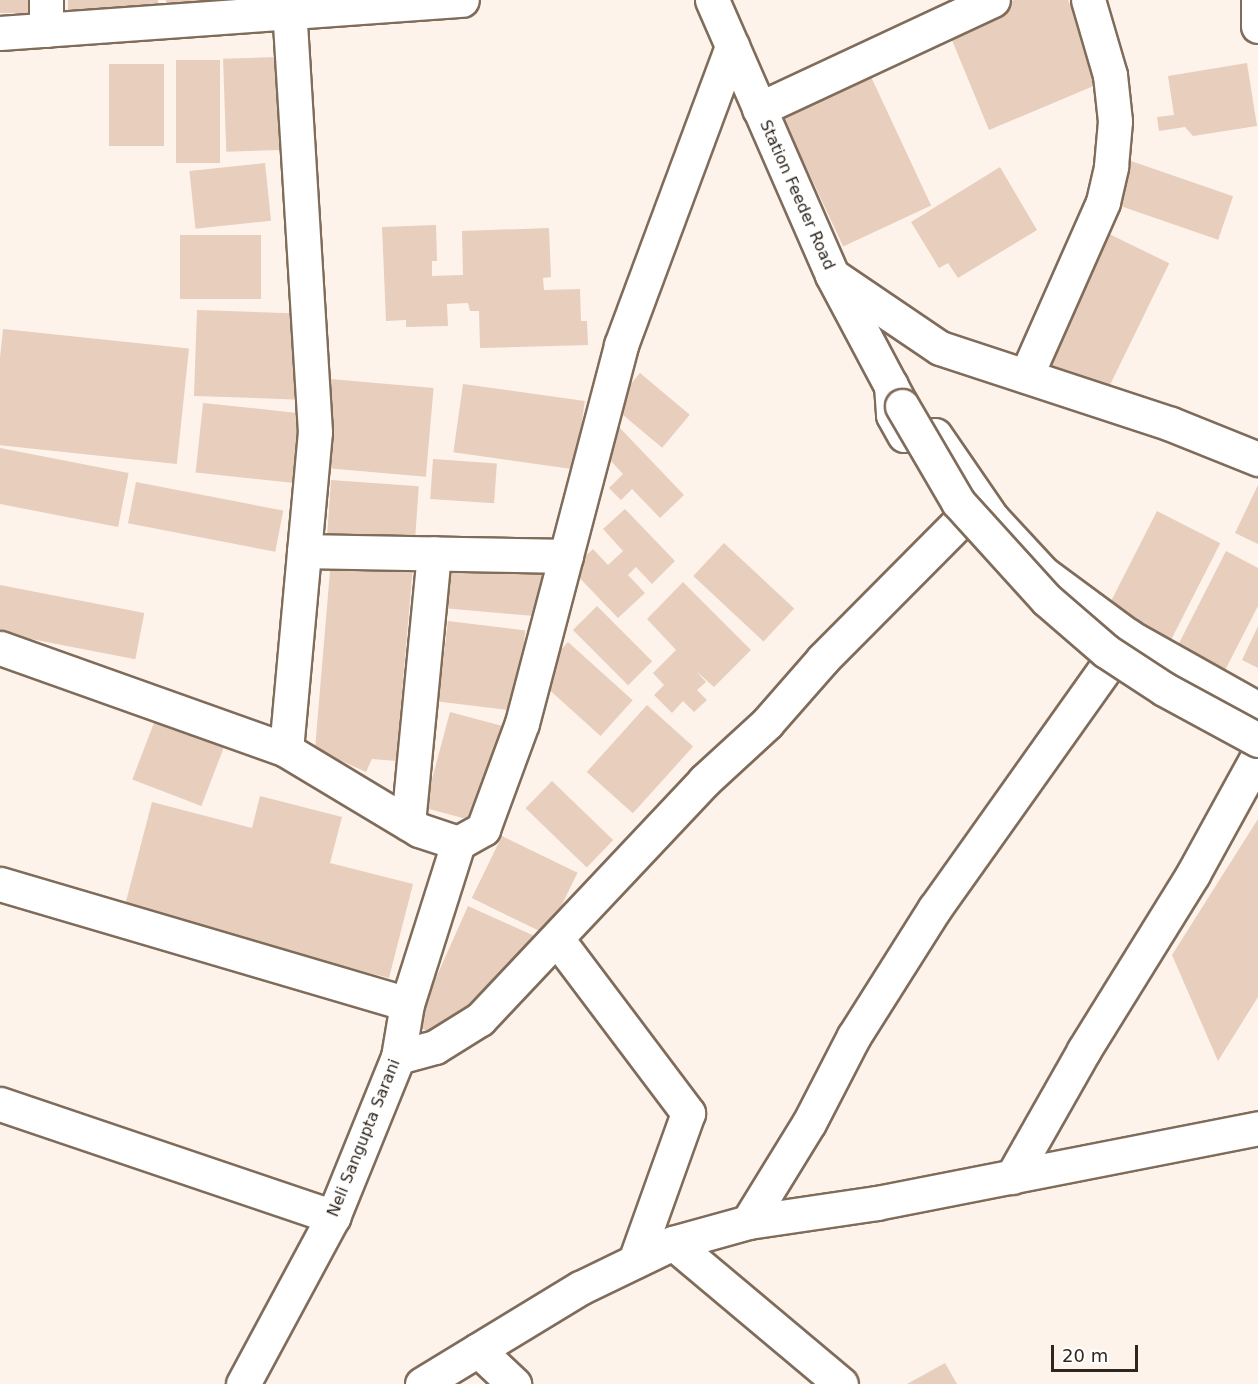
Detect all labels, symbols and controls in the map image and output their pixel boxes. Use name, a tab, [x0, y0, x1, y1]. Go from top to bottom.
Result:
street label: Station Feeder Road	[755, 117, 839, 273]
street label: Neli Sangupta Sarani	[324, 1056, 404, 1220]
scale bar	[1054, 1333, 1141, 1371]
text: 20 m	[1062, 1345, 1108, 1366]

